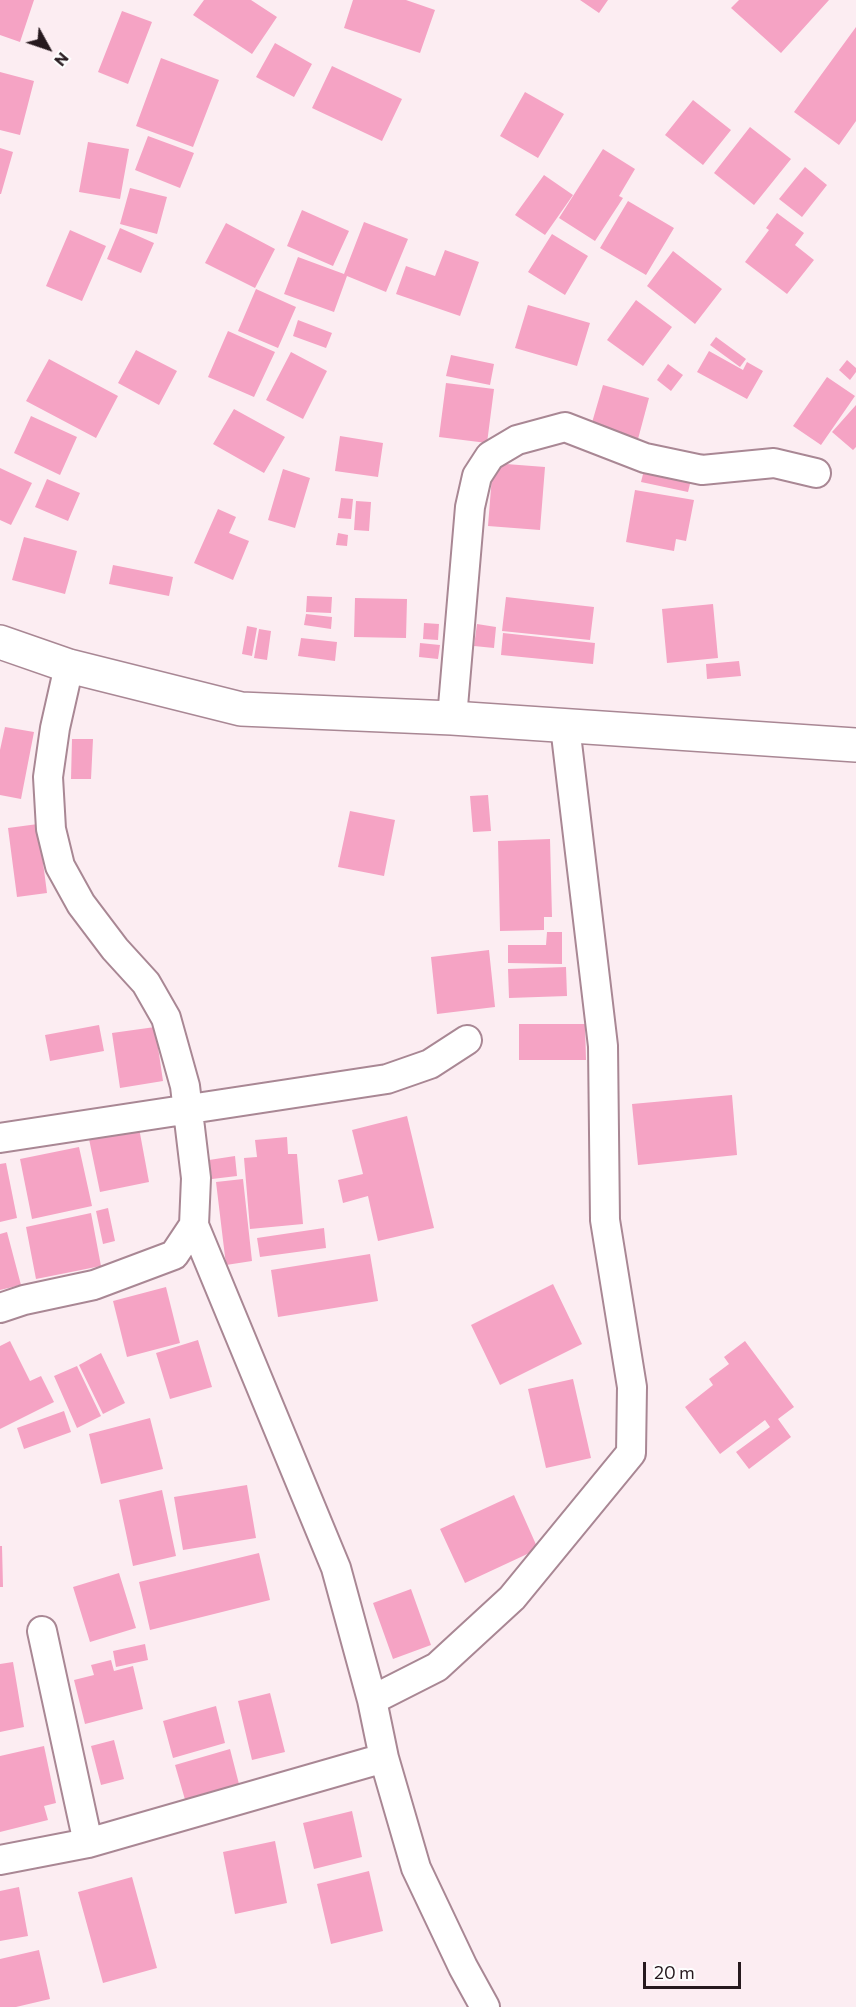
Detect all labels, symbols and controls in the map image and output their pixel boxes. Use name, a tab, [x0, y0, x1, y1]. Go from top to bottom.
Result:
north arrow	[18, 18, 78, 78]
text: N	[51, 49, 73, 71]
scale bar	[646, 1950, 744, 1988]
text: 20 m	[654, 1961, 695, 1983]

